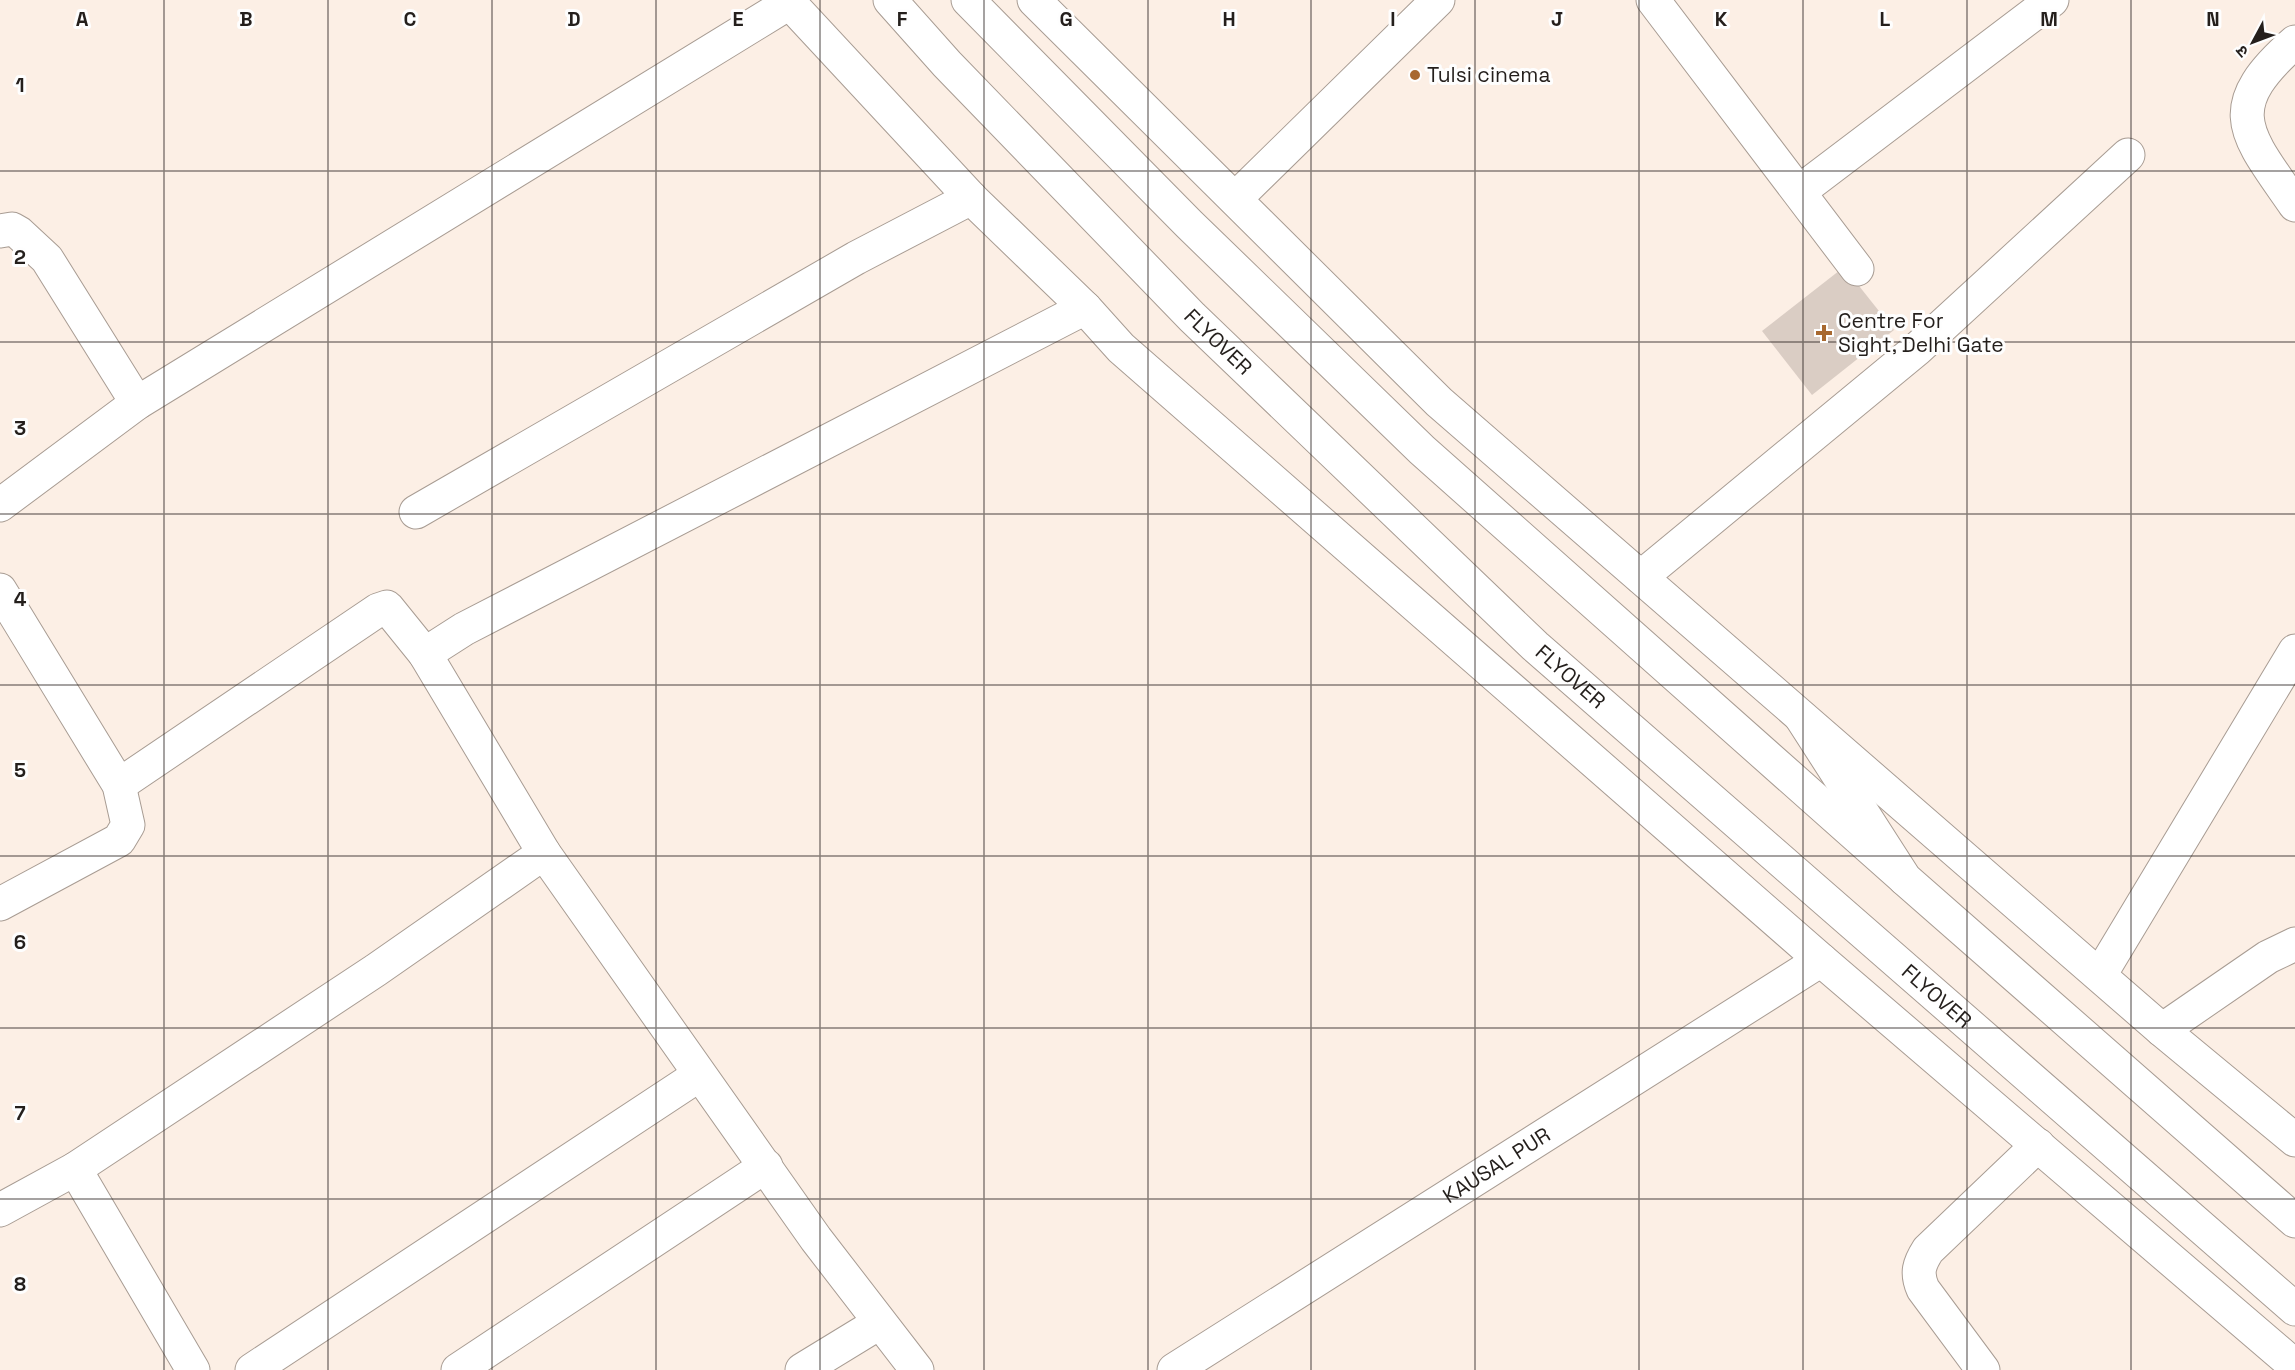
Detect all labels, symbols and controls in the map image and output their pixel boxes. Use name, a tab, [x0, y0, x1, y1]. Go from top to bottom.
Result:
text: A	[76, 6, 89, 32]
text: B	[239, 6, 253, 32]
text: C	[404, 6, 417, 32]
text: D	[567, 6, 581, 32]
text: E	[732, 6, 744, 32]
text: F	[897, 6, 908, 32]
text: G	[1059, 6, 1073, 32]
text: H	[1222, 6, 1236, 32]
text: I	[1390, 6, 1396, 32]
text: J	[1551, 6, 1563, 32]
text: K	[1715, 6, 1728, 32]
text: L	[1880, 6, 1891, 32]
text: M	[2040, 6, 2058, 32]
text: N	[2206, 6, 2220, 32]
north arrow	[2223, 12, 2283, 72]
text: उ	[2231, 41, 2253, 62]
place label: Tulsi cinema	[1427, 61, 1550, 88]
marker: Tulsi cinema	[1408, 68, 1422, 82]
text: 1	[15, 72, 25, 98]
text: 2	[14, 244, 26, 270]
street label: FLYOVER	[1178, 303, 1258, 381]
place label: Centre For Sight, Delhi Gate	[1838, 307, 2004, 358]
marker: Centre For Sight, Delhi Gate	[1815, 324, 1833, 342]
text: 3	[14, 415, 26, 441]
text: 4	[14, 586, 27, 612]
street label: FLYOVER	[1530, 639, 1611, 714]
text: 5	[14, 757, 26, 783]
text: 6	[14, 929, 26, 955]
street label: FLYOVER	[1896, 958, 1977, 1034]
text: 7	[14, 1100, 26, 1126]
street label: KAUSAL PUR	[1438, 1121, 1555, 1209]
text: 8	[14, 1271, 26, 1297]

